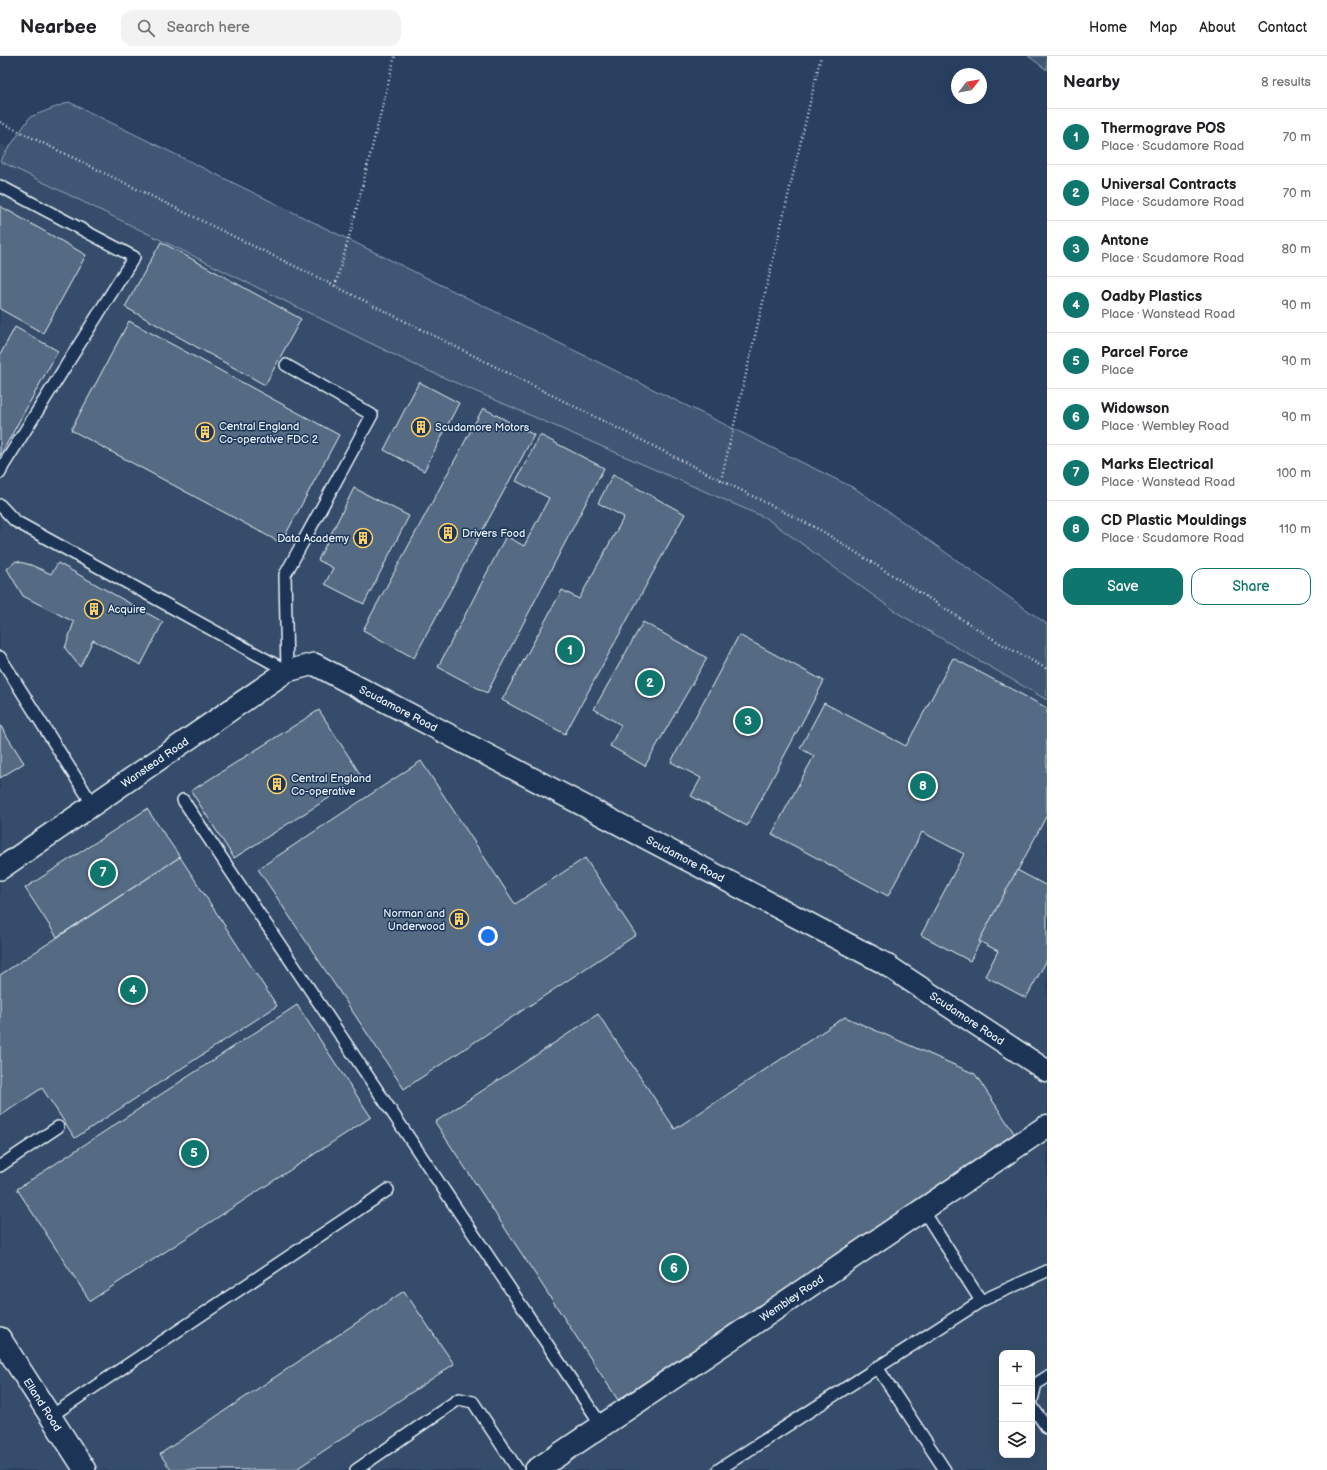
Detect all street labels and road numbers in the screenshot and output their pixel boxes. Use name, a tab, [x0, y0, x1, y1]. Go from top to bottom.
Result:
street label: Scudamore Road	[357, 683, 440, 735]
street label: Wanstead Road	[119, 735, 191, 790]
street label: Scudamore Road	[644, 833, 726, 885]
street label: Scudamore Road	[927, 989, 1006, 1048]
street label: Wembley Road	[757, 1272, 826, 1324]
street label: Elland Road	[21, 1376, 64, 1434]

